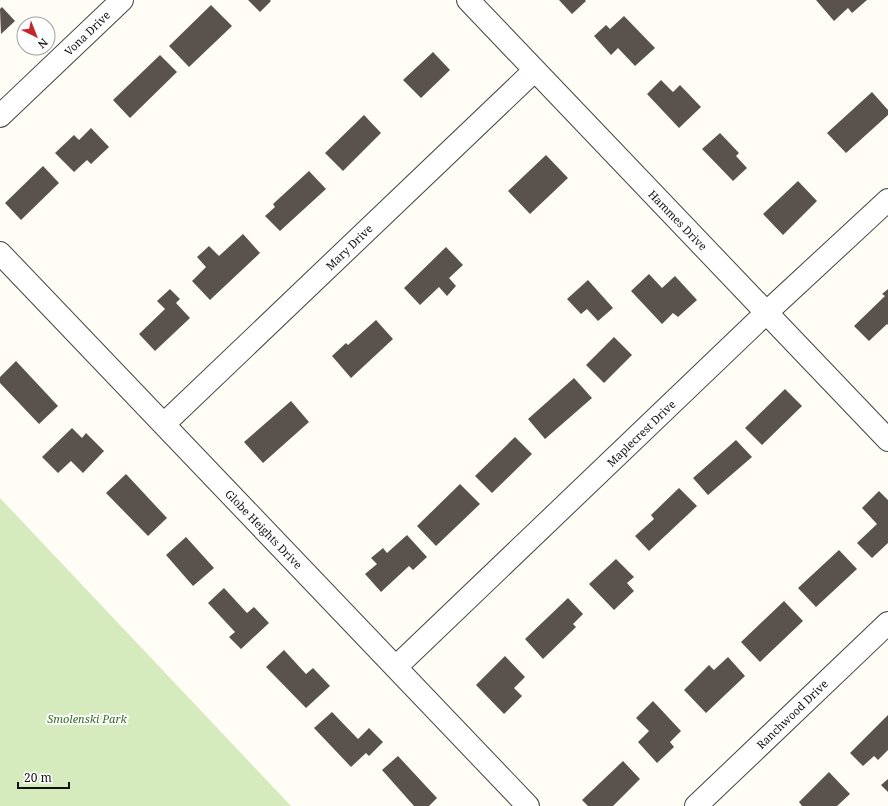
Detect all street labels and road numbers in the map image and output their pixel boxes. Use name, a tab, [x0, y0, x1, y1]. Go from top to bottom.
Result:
street label: Vona Drive	[61, 7, 113, 59]
street label: Hammes Drive	[645, 187, 711, 253]
street label: Mary Drive	[322, 221, 376, 273]
street label: Maplecrest Drive	[604, 396, 679, 470]
street label: Globe Heights Drive	[222, 486, 306, 572]
street label: Ranchwood Drive	[753, 676, 831, 752]

